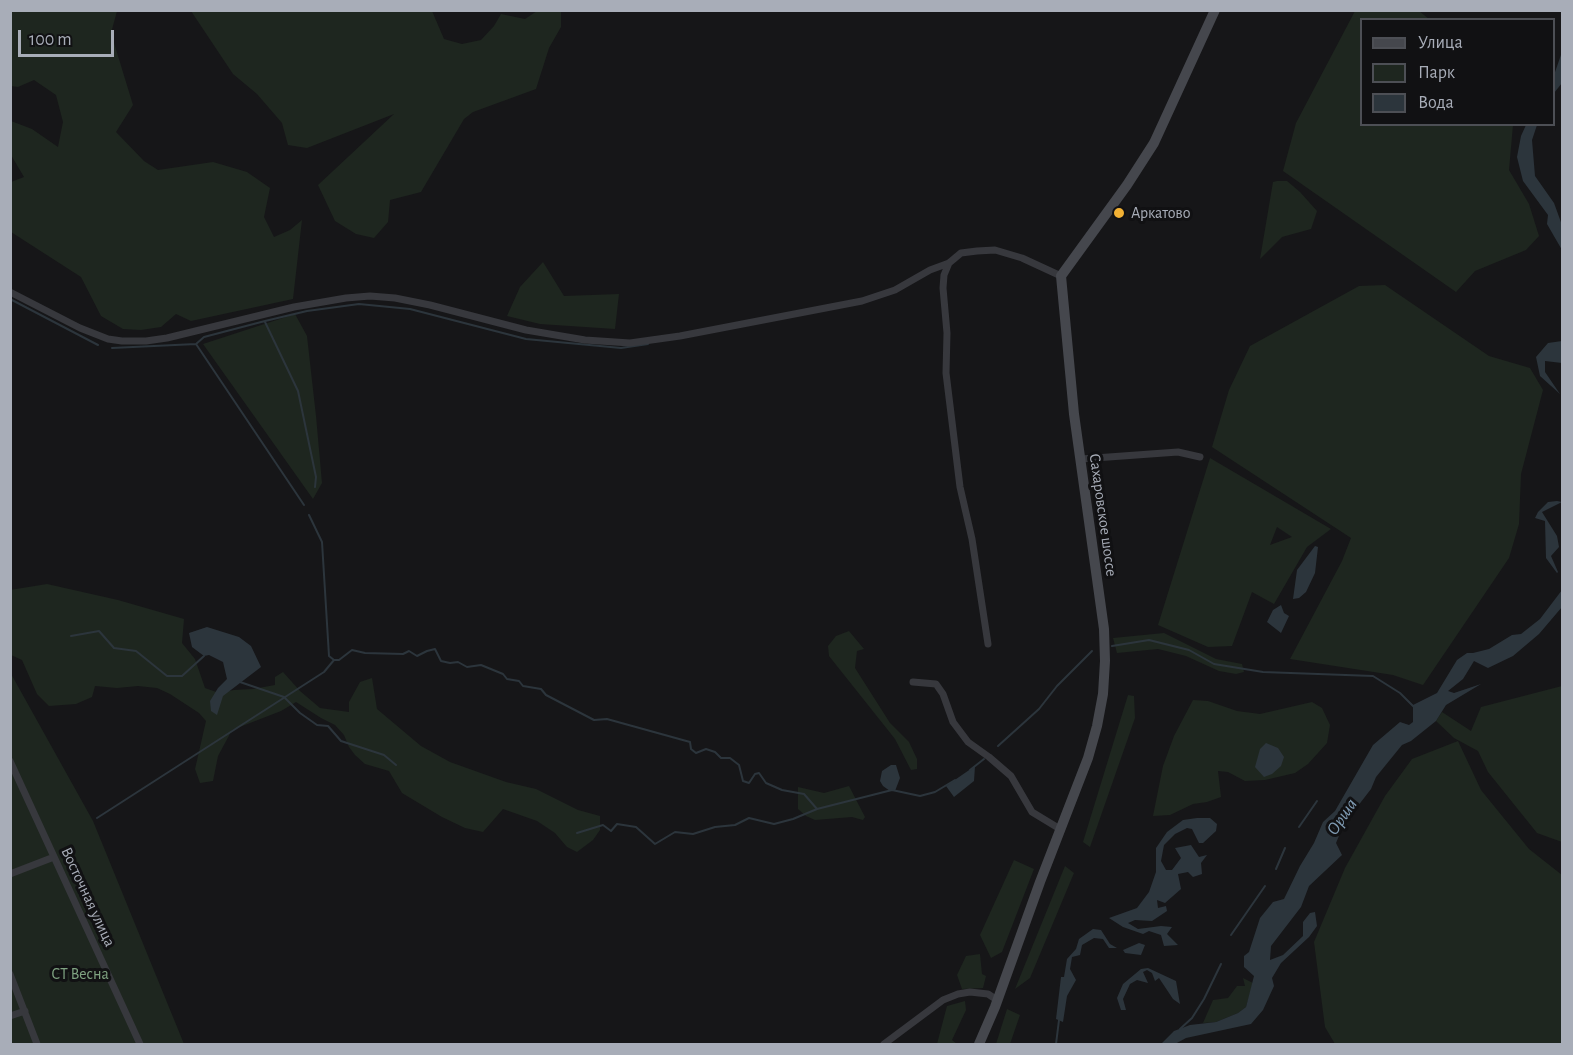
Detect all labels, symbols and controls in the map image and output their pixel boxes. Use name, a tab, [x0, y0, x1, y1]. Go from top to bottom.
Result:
scale bar	[21, 18, 117, 56]
legend	[1360, 18, 1555, 126]
text: 100 m	[29, 31, 72, 49]
text: Улица	[1418, 34, 1463, 52]
text: Парк	[1418, 64, 1455, 82]
text: Вода	[1418, 94, 1454, 112]
place label: Аркатово	[1131, 203, 1191, 223]
marker: Аркатово	[1112, 206, 1126, 220]
street label: Сахаровское шоссе	[1085, 452, 1121, 578]
water label: Орша	[1322, 794, 1362, 840]
street label: Восточная улица	[57, 844, 119, 950]
park label: СТ Весна	[51, 964, 109, 984]

